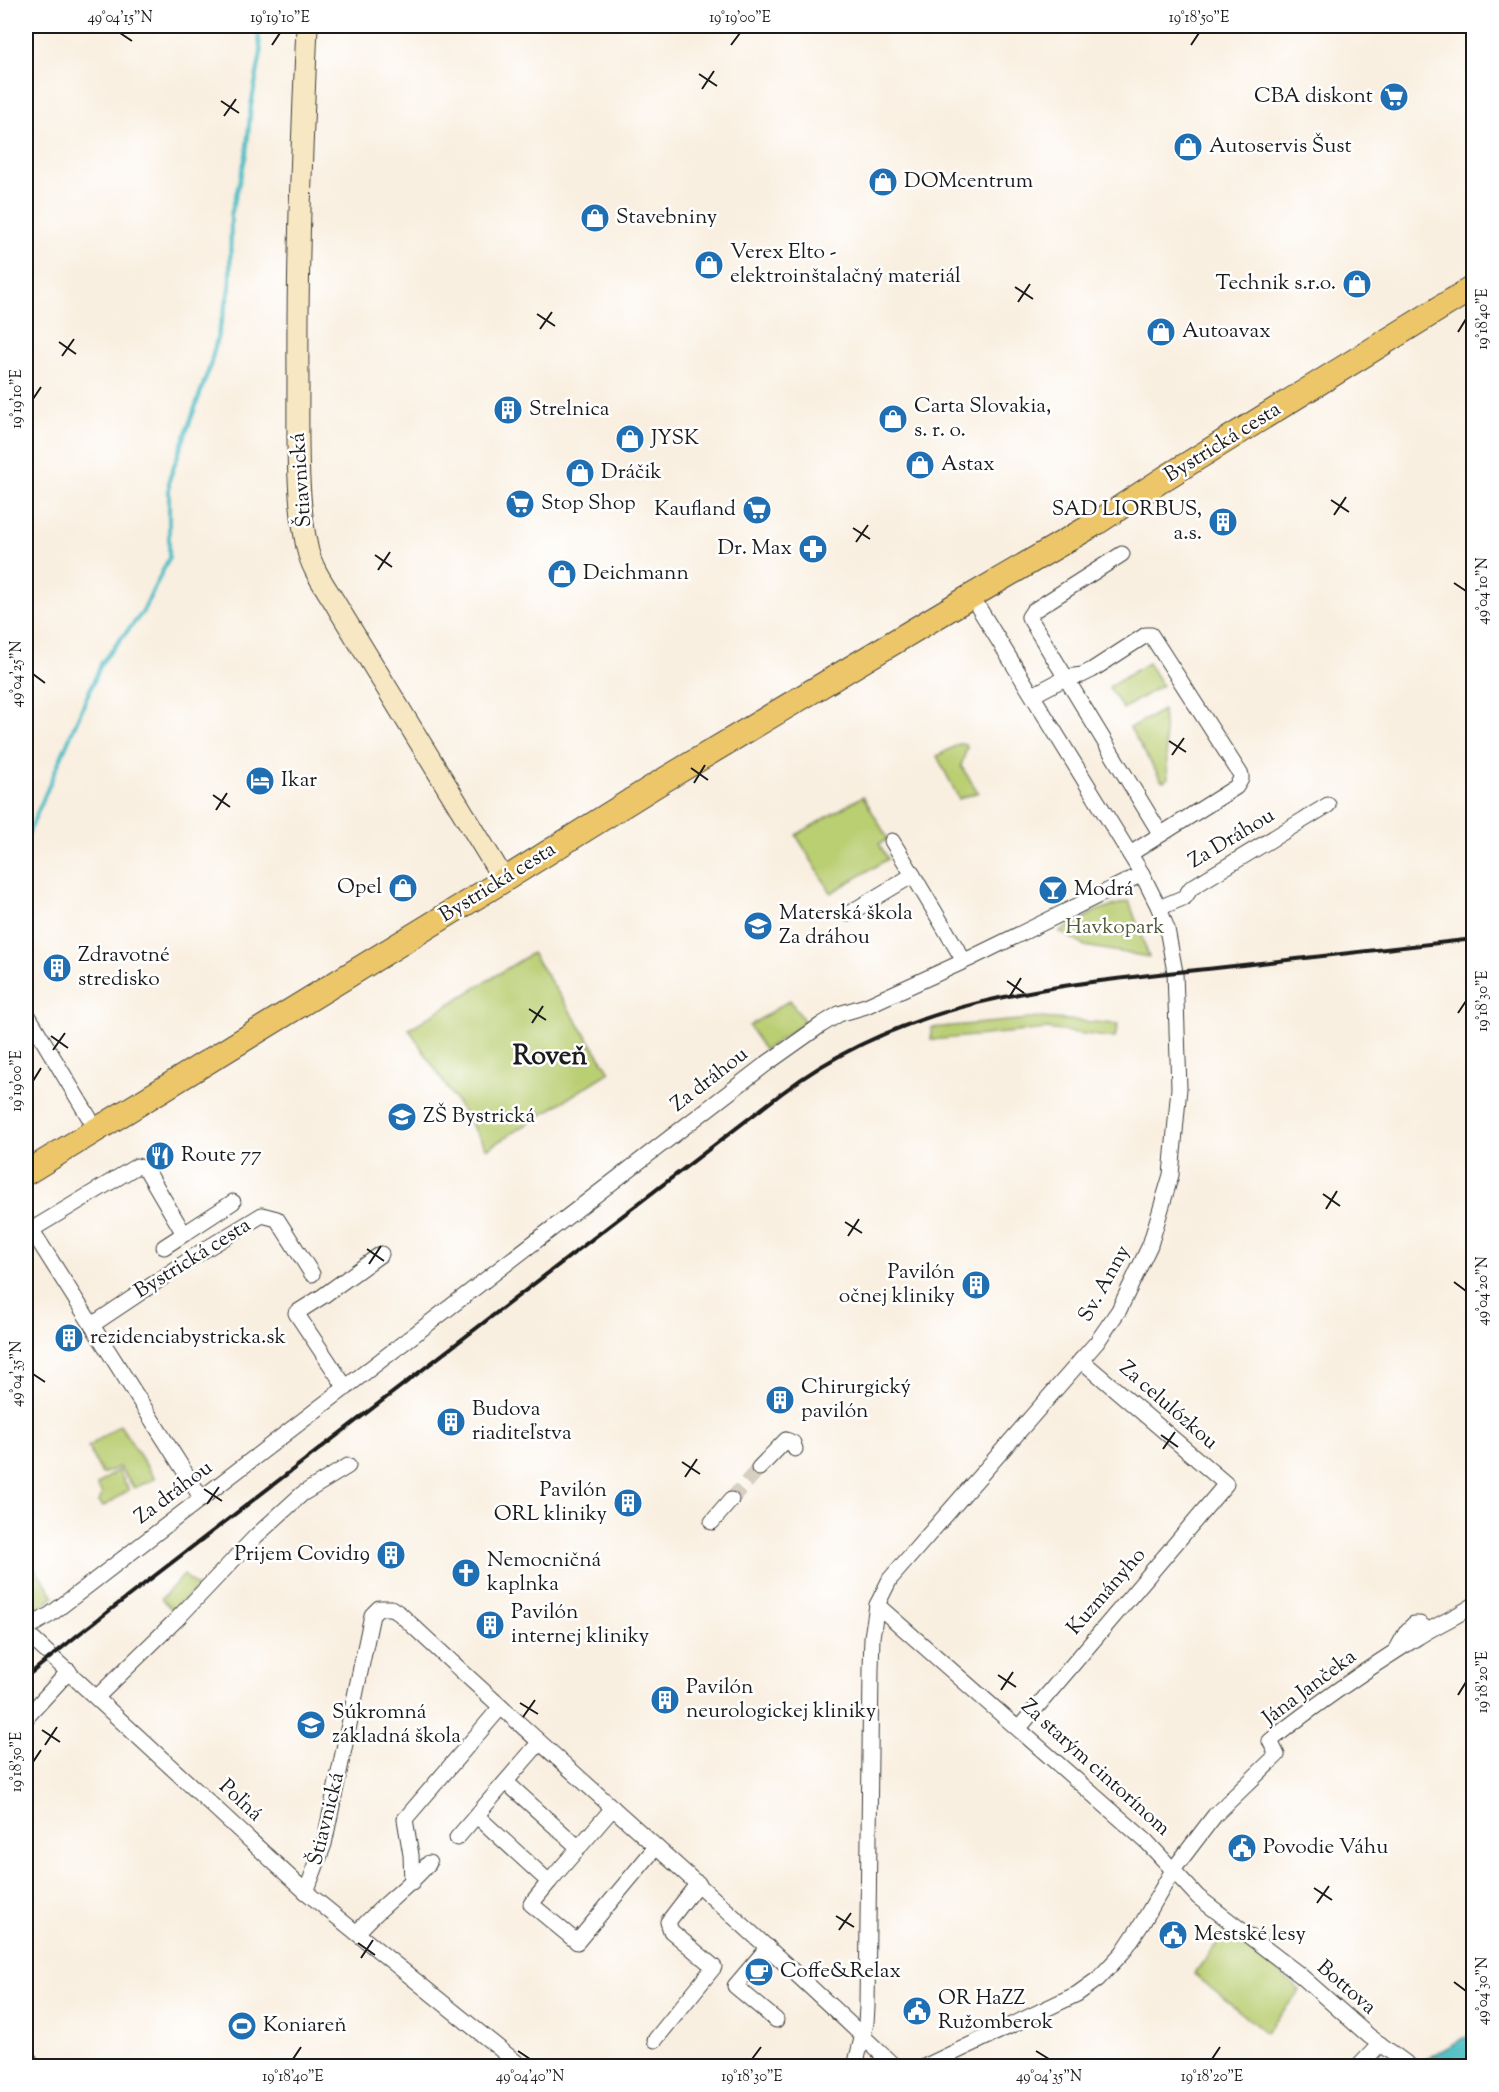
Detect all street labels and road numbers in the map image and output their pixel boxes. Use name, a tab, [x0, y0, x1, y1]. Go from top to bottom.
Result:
street label: Bystrická cesta	[1159, 395, 1287, 491]
street label: Štiavnická	[284, 431, 320, 528]
street label: Za Dráhou	[1183, 801, 1281, 877]
street label: Bystrická cesta	[434, 835, 562, 931]
street label: Za dráhou	[665, 1040, 755, 1120]
street label: Bystrická cesta	[129, 1211, 257, 1307]
street label: Sv. Anny	[1072, 1240, 1139, 1328]
street label: Za celulózkou	[1112, 1354, 1224, 1458]
street label: Za dráhou	[129, 1454, 219, 1532]
street label: Kuzmányho	[1060, 1542, 1154, 1642]
street label: Jána Jančeka	[1256, 1643, 1363, 1734]
street label: Za starým cintorínom	[1014, 1693, 1176, 1843]
street label: Štiavnická	[301, 1769, 353, 1869]
street label: Poľná	[211, 1773, 269, 1829]
street label: Bottova	[1310, 1954, 1383, 2023]

